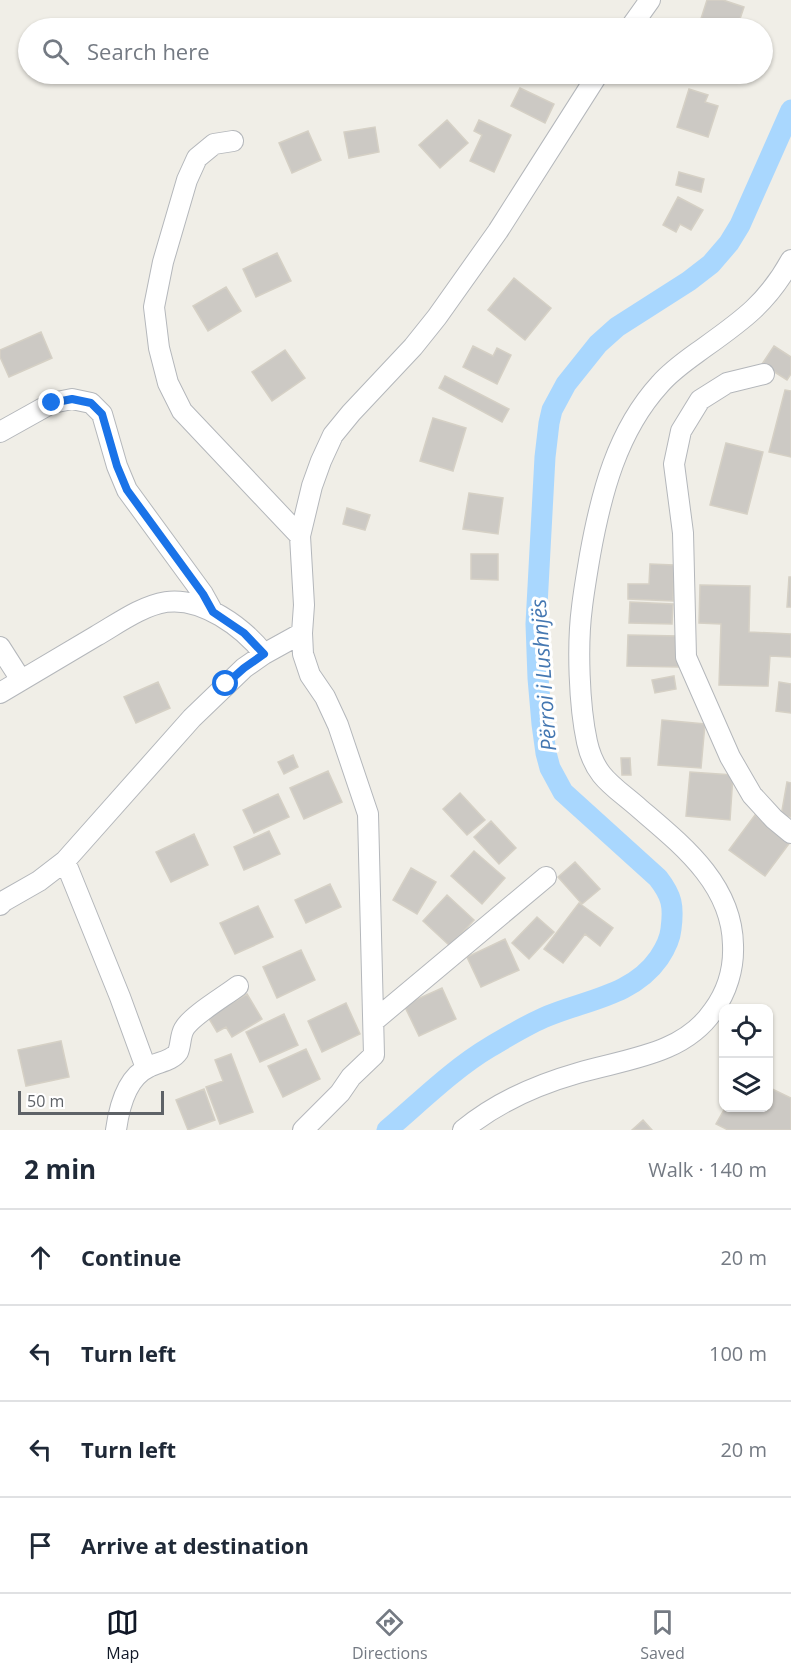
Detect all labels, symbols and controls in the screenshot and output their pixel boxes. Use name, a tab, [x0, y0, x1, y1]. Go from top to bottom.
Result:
search box	[18, 18, 773, 84]
icon: search	[39, 35, 72, 68]
text: Search here	[87, 36, 210, 66]
route end	[38, 389, 64, 415]
water label: Përroi i Lushnjës	[524, 598, 562, 752]
route start	[212, 670, 238, 696]
map controls	[719, 1004, 773, 1112]
button: locate	[719, 1004, 773, 1058]
button: layers	[719, 1058, 773, 1112]
scale bar	[18, 1088, 164, 1116]
text: 50 m	[27, 1090, 64, 1112]
text: 2 min	[24, 1151, 96, 1187]
text: Walk · 140 m	[648, 1156, 767, 1183]
icon: ahead	[24, 1241, 57, 1274]
text: Continue	[81, 1242, 181, 1272]
text: 20 m	[720, 1244, 767, 1271]
icon: left	[24, 1337, 57, 1370]
text: Turn left	[81, 1338, 176, 1368]
text: 100 m	[709, 1340, 767, 1367]
icon: left	[24, 1433, 57, 1466]
text: Turn left	[81, 1434, 176, 1464]
text: 20 m	[720, 1436, 767, 1463]
icon: arrive	[24, 1529, 57, 1562]
text: Arrive at destination	[81, 1530, 309, 1560]
tab: Map	[106, 1606, 139, 1664]
tab: Directions	[352, 1606, 428, 1664]
tab: Saved	[640, 1606, 685, 1664]

